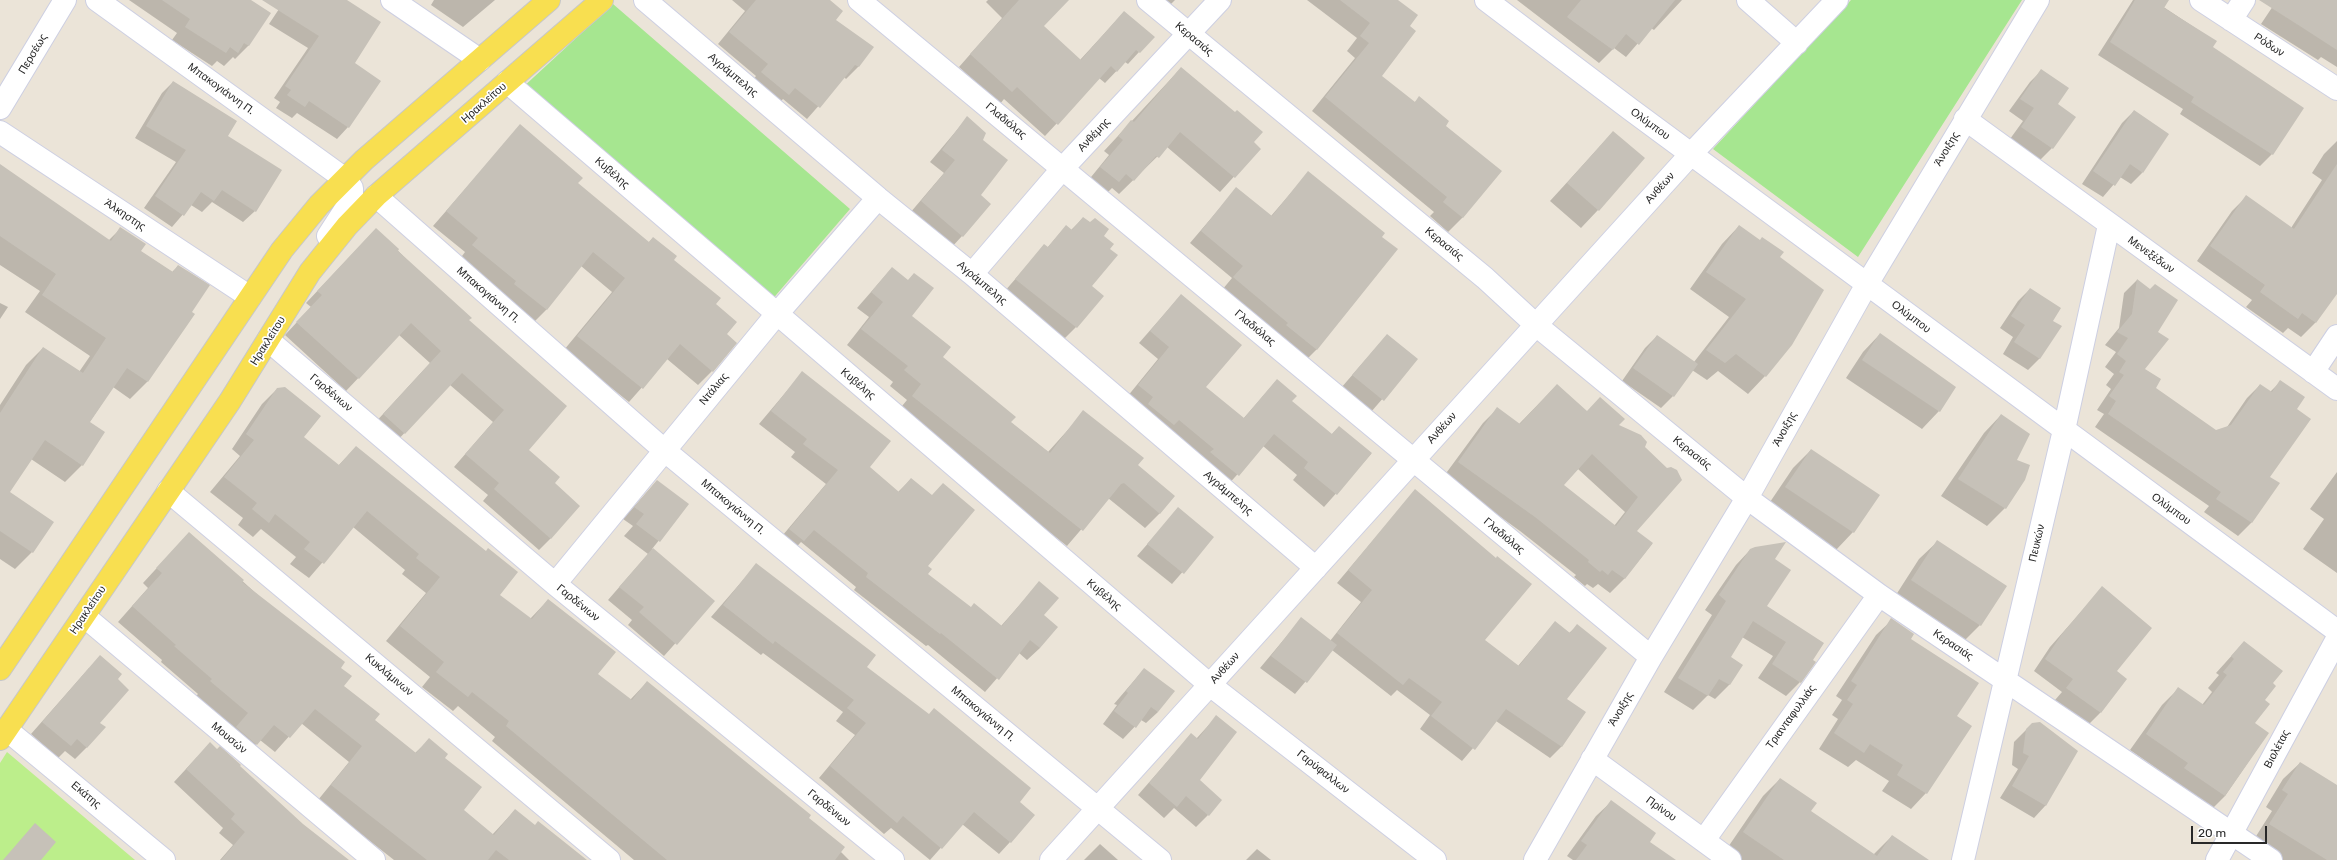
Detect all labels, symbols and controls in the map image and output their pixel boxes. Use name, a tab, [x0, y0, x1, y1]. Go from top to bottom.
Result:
street label: Κερασιάς	[1172, 19, 1216, 59]
street label: Ρόδων	[2251, 30, 2287, 60]
street label: Περσέως	[16, 31, 50, 77]
street label: Αγράμπελης	[705, 50, 761, 100]
street label: Μπακογιάννη Π.	[185, 60, 257, 118]
street label: Ηρακλείτου	[459, 80, 509, 126]
street label: Γλαδιόλας	[983, 100, 1029, 142]
street label: Ολύμπου	[1628, 105, 1672, 143]
street label: Ανθέμης	[1075, 115, 1113, 155]
street label: Άνοιξης	[1932, 130, 1962, 168]
street label: Κυβέλης	[592, 154, 632, 192]
street label: Ανθέων	[1642, 170, 1678, 206]
street label: Άλκηστης	[102, 196, 148, 234]
street label: Κερασιάς	[1422, 224, 1466, 264]
street label: Μενεξέδων	[2125, 234, 2177, 276]
street label: Αγράμπελης	[954, 258, 1010, 308]
street label: Μπακογιάννη Π.	[454, 264, 522, 326]
street label: Ολύμπου	[1889, 298, 1933, 336]
street label: Γλαδιόλας	[1232, 307, 1278, 349]
street label: Ηρακλείτου	[248, 314, 288, 368]
street label: Κυβέλης	[838, 366, 878, 402]
street label: Ντάλιας	[697, 370, 731, 408]
street label: Γαρδένιων	[307, 371, 355, 415]
street label: Άνοιξης	[1770, 409, 1800, 449]
street label: Ανθέων	[1424, 410, 1460, 446]
street label: Κερασιάς	[1670, 433, 1714, 473]
street label: Αγράμπελης	[1201, 468, 1255, 518]
street label: Μπακογιάννη Π.	[698, 476, 768, 538]
street label: Ολύμπου	[2149, 490, 2193, 528]
street label: Γλαδιόλας	[1481, 515, 1527, 557]
street label: Πευκών	[2026, 523, 2048, 563]
street label: Κυβέλης	[1084, 577, 1124, 613]
street label: Γαρδένιων	[554, 582, 602, 624]
street label: Ηρακλείτου	[67, 583, 109, 637]
street label: Κερασιάς	[1930, 627, 1976, 663]
street label: Ανθέων	[1207, 650, 1243, 686]
street label: Κυκλάμινων	[362, 651, 416, 699]
street label: Τριανταφυλλιάς	[1763, 682, 1819, 752]
street label: Μπακογιάννη Π.	[948, 683, 1018, 745]
street label: Άνοιξης	[1606, 689, 1636, 729]
street label: Μουσών	[209, 719, 249, 757]
street label: Βιολέτας	[2261, 727, 2293, 771]
street label: Γαρύφαλλων	[1294, 747, 1352, 797]
street label: Εκάτης	[68, 779, 104, 811]
street label: Γαρδένιων	[805, 787, 853, 829]
street label: Πρίνου	[1643, 794, 1679, 824]
scale bar	[2193, 818, 2269, 844]
text: 20 m	[2198, 826, 2226, 840]

